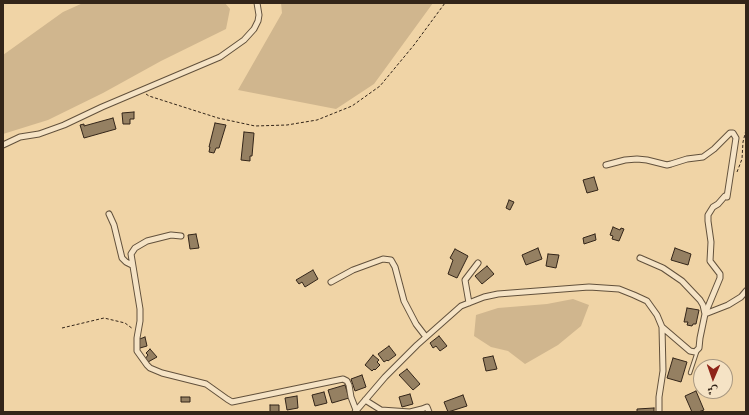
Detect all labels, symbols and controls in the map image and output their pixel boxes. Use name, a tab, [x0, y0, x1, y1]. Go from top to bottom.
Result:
north arrow	[693, 359, 733, 399]
text: ش	[707, 383, 718, 397]

